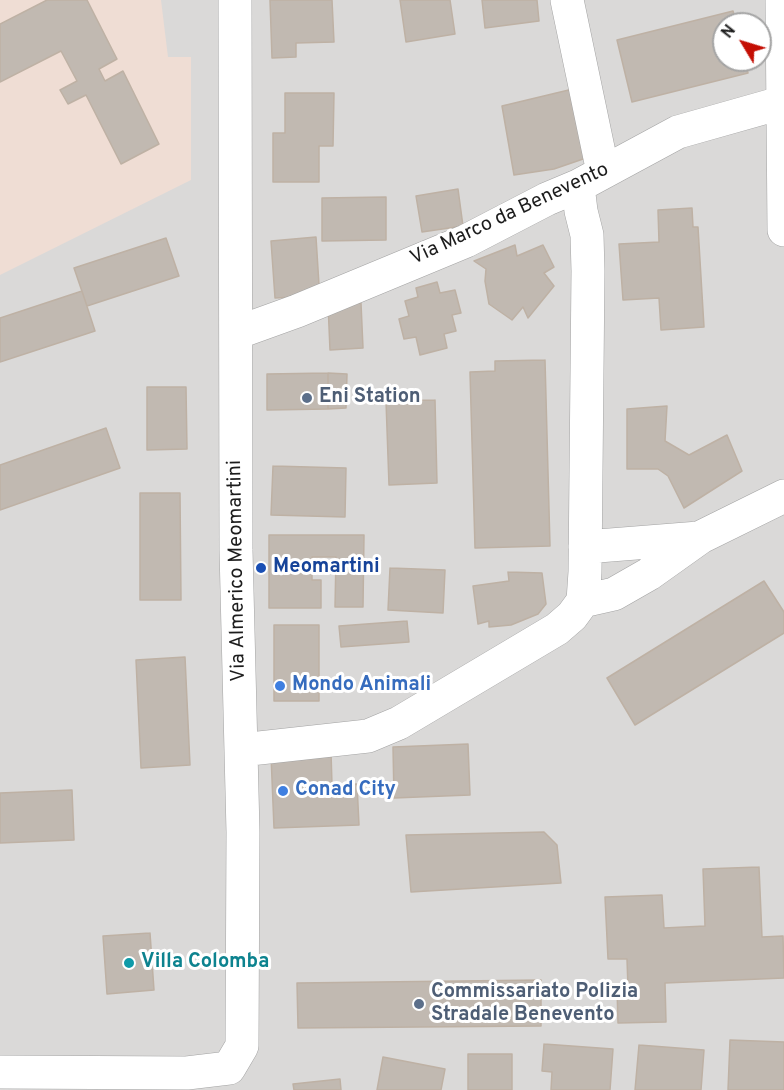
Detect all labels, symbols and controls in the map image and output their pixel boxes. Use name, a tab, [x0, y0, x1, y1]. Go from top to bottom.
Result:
north arrow	[712, 12, 772, 72]
text: N	[718, 21, 741, 43]
street label: Via Marco da Benevento	[407, 158, 613, 272]
place label: Eni Station	[319, 386, 421, 410]
marker: Eni Station	[300, 391, 314, 405]
street label: Via Almerico Meomartini	[224, 460, 252, 682]
place label: Meomartini	[273, 556, 380, 580]
marker: Meomartini	[254, 561, 268, 575]
place label: Mondo Animali	[292, 674, 431, 698]
marker: Mondo Animali	[273, 679, 287, 693]
place label: Conad City	[295, 779, 396, 803]
marker: Conad City	[276, 784, 290, 798]
place label: Villa Colomba	[141, 951, 269, 975]
marker: Villa Colomba	[122, 956, 136, 970]
place label: Commissariato Polizia Stradale Benevento	[431, 981, 638, 1028]
marker: Commissariato Polizia Stradale Benevento	[412, 997, 426, 1011]

